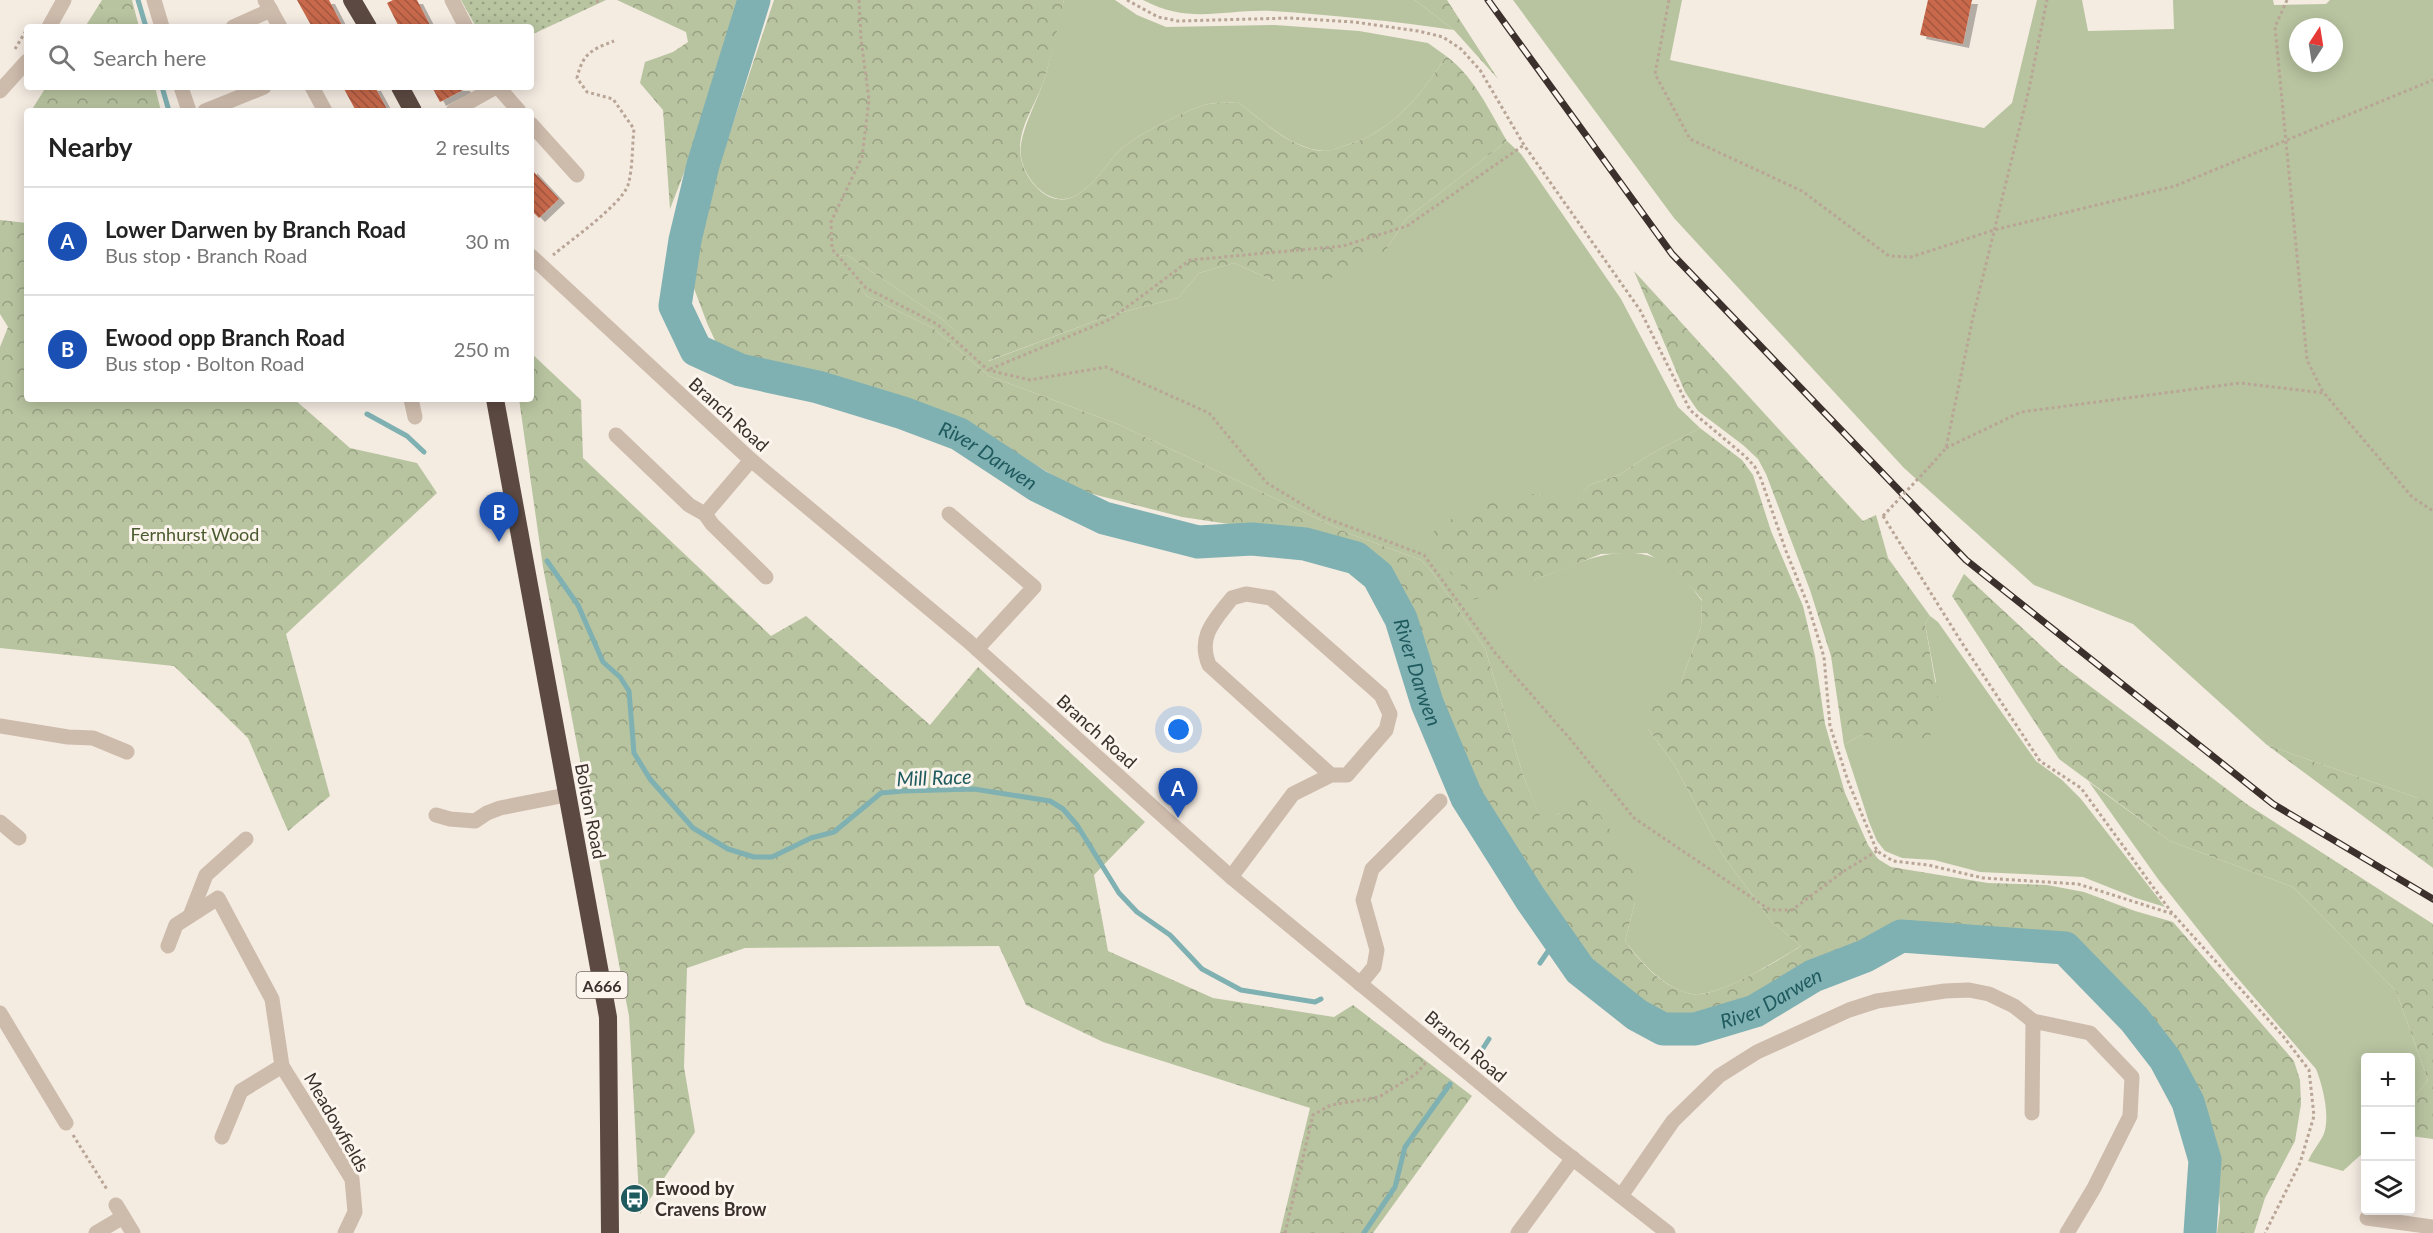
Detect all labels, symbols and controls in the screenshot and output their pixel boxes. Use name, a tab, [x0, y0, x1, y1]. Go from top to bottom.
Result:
north arrow	[2289, 18, 2343, 72]
search box	[24, 24, 534, 90]
icon: search	[45, 41, 78, 74]
text: Search here	[93, 44, 206, 71]
text: Nearby	[48, 131, 133, 163]
text: 2 results	[435, 135, 510, 159]
text: Lower Darwen by Branch Road	[105, 216, 406, 243]
text: A	[61, 229, 74, 253]
text: 30 m	[465, 229, 510, 253]
text: Bus stop · Branch Road	[105, 243, 308, 267]
text: Ewood opp Branch Road	[105, 324, 345, 351]
text: B	[61, 337, 74, 361]
text: 250 m	[454, 337, 510, 361]
text: Bus stop · Bolton Road	[105, 351, 304, 375]
street label: Branch Road	[684, 372, 774, 456]
water label: River Darwen	[936, 416, 1042, 494]
pin: B	[480, 492, 518, 542]
park label: Fernhurst Wood	[131, 523, 259, 545]
water label: River Darwen	[1389, 615, 1447, 729]
street label: Branch Road	[1052, 689, 1142, 773]
your location	[1164, 715, 1193, 744]
street label: Bolton Road	[571, 761, 611, 861]
water label: Mill Race	[896, 764, 972, 790]
pin: A	[1158, 768, 1198, 818]
water label: River Darwen	[1717, 962, 1825, 1033]
road number: A666	[576, 972, 628, 998]
street label: Branch Road	[1421, 1005, 1511, 1087]
map controls	[2361, 1053, 2415, 1215]
button: +	[2361, 1053, 2415, 1107]
street label: Meadowfields	[300, 1068, 374, 1176]
button: −	[2361, 1107, 2415, 1161]
button: layers	[2361, 1161, 2415, 1215]
place label: Ewood by Cravens Brow	[655, 1177, 767, 1220]
bus stop icon: Ewood by Cravens Brow	[618, 1182, 650, 1214]

